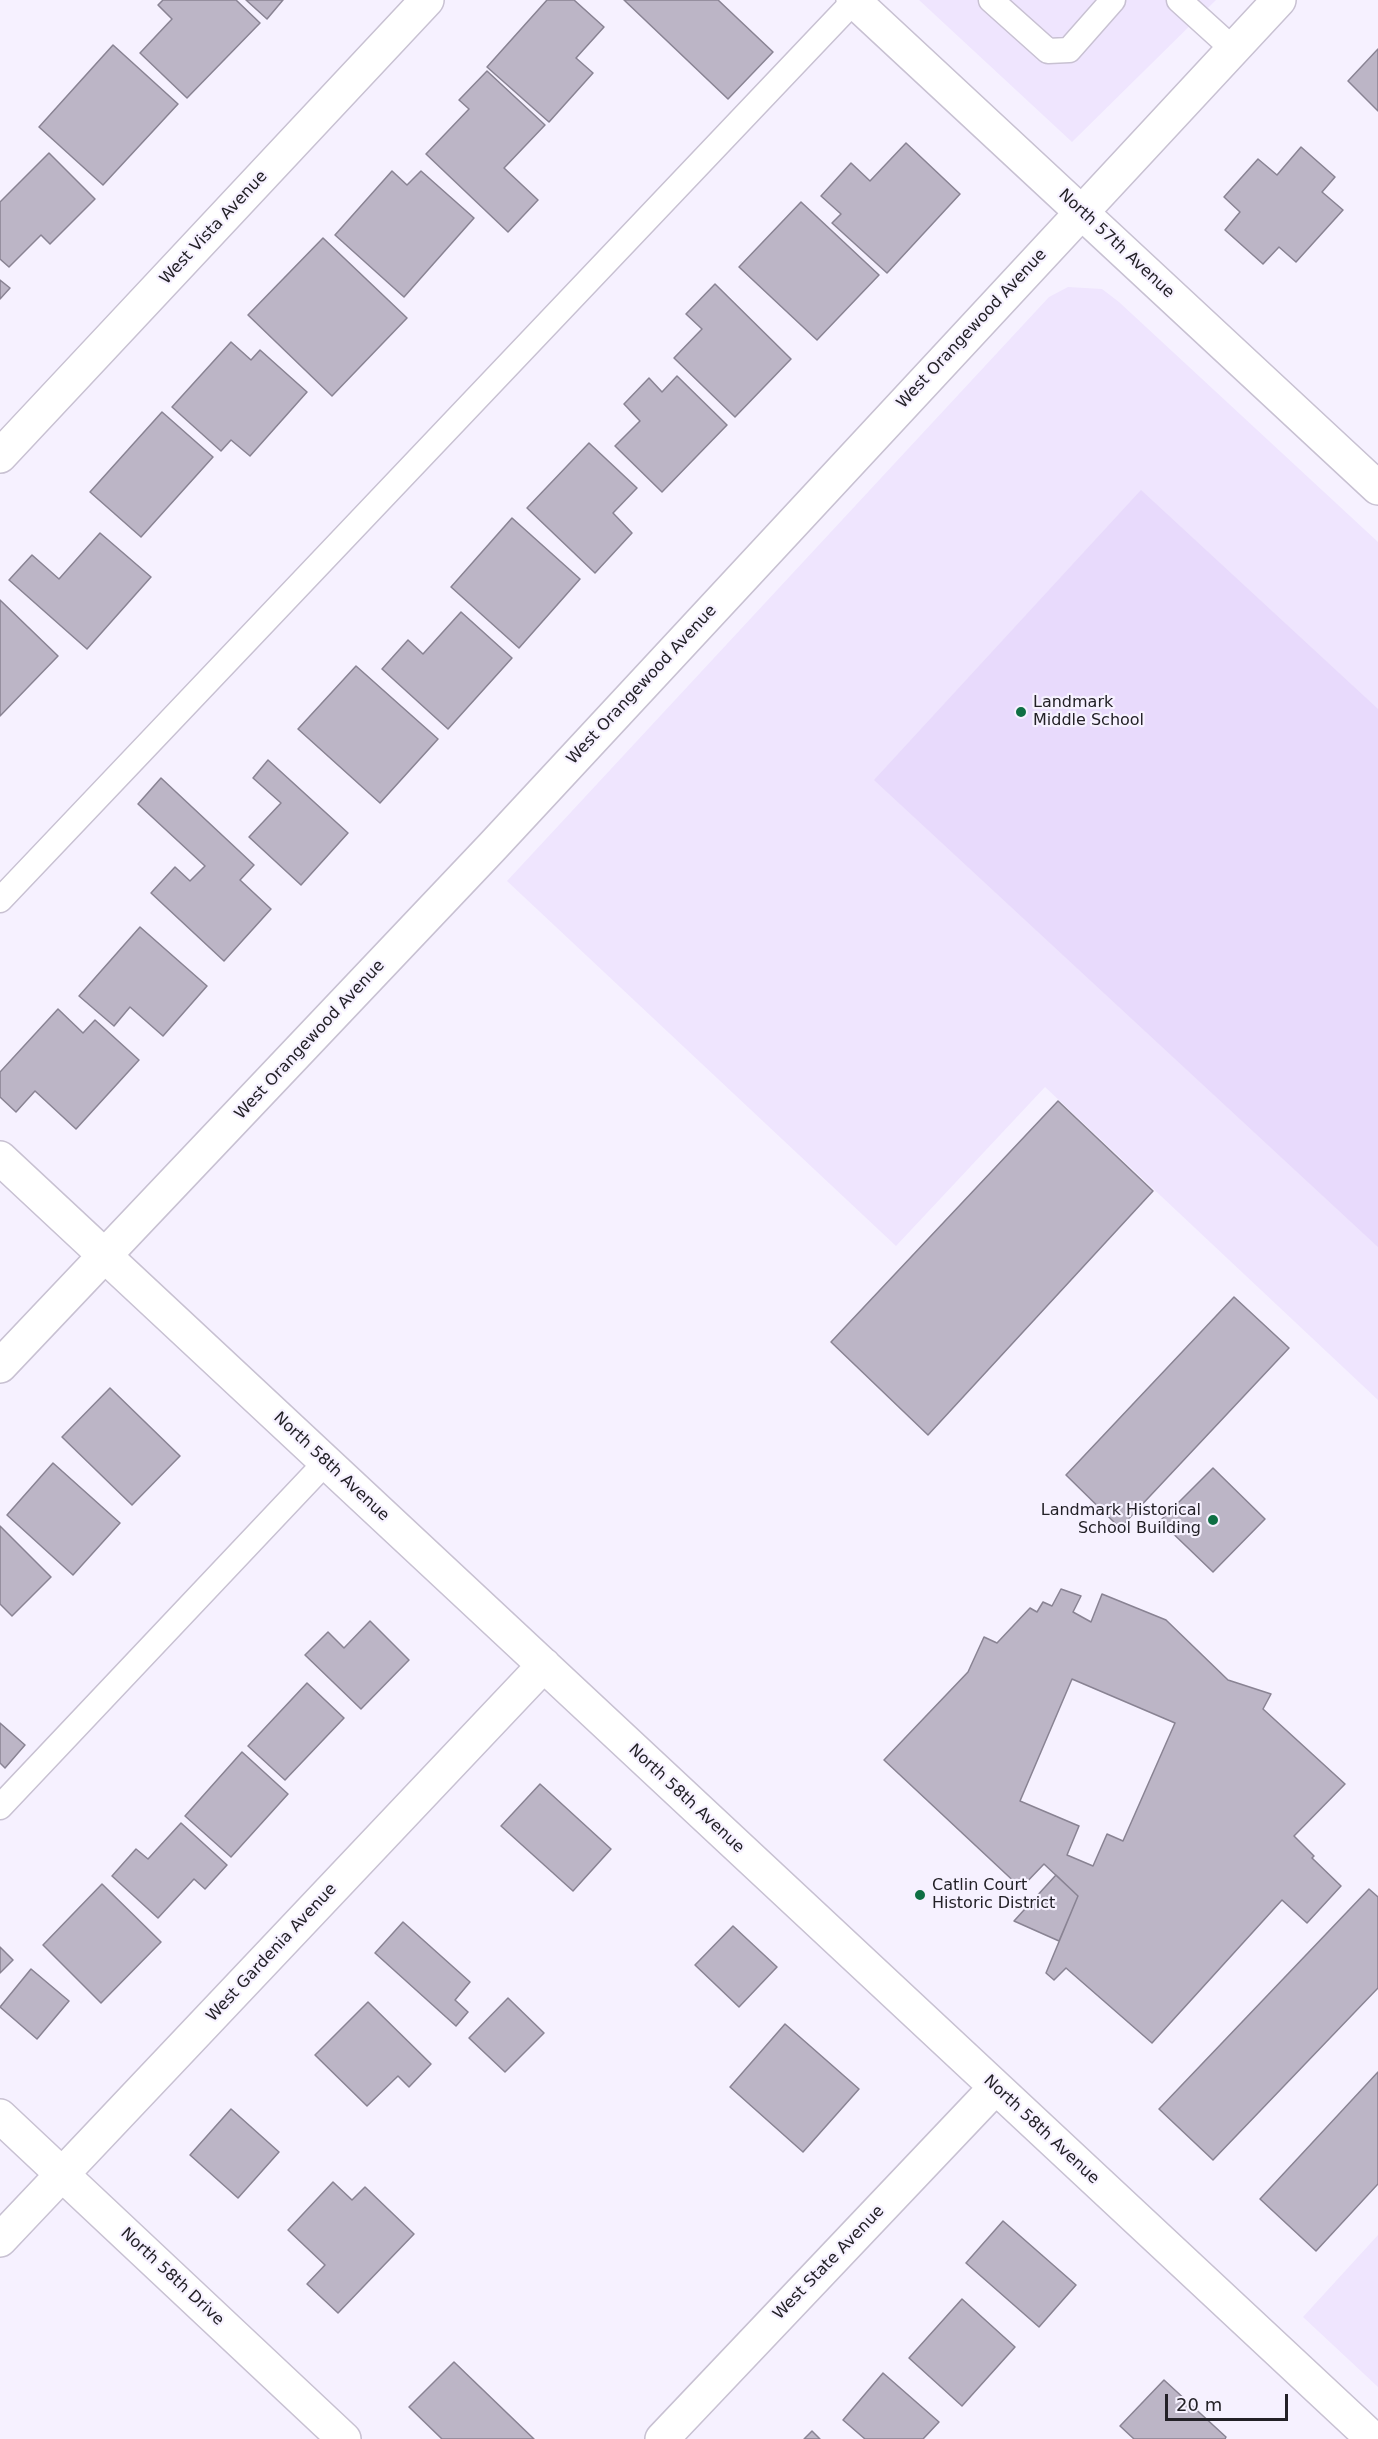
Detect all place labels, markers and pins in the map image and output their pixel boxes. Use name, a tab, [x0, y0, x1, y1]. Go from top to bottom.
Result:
place label: Landmark Middle School	[1033, 693, 1144, 731]
marker: Landmark Middle School	[1014, 705, 1028, 719]
place label: Landmark Historical School Building	[1041, 1501, 1201, 1539]
marker: Landmark Historical School Building	[1206, 1513, 1220, 1527]
place label: Catlin Court Historic District	[932, 1876, 1055, 1914]
marker: Catlin Court Historic District	[913, 1888, 927, 1902]

